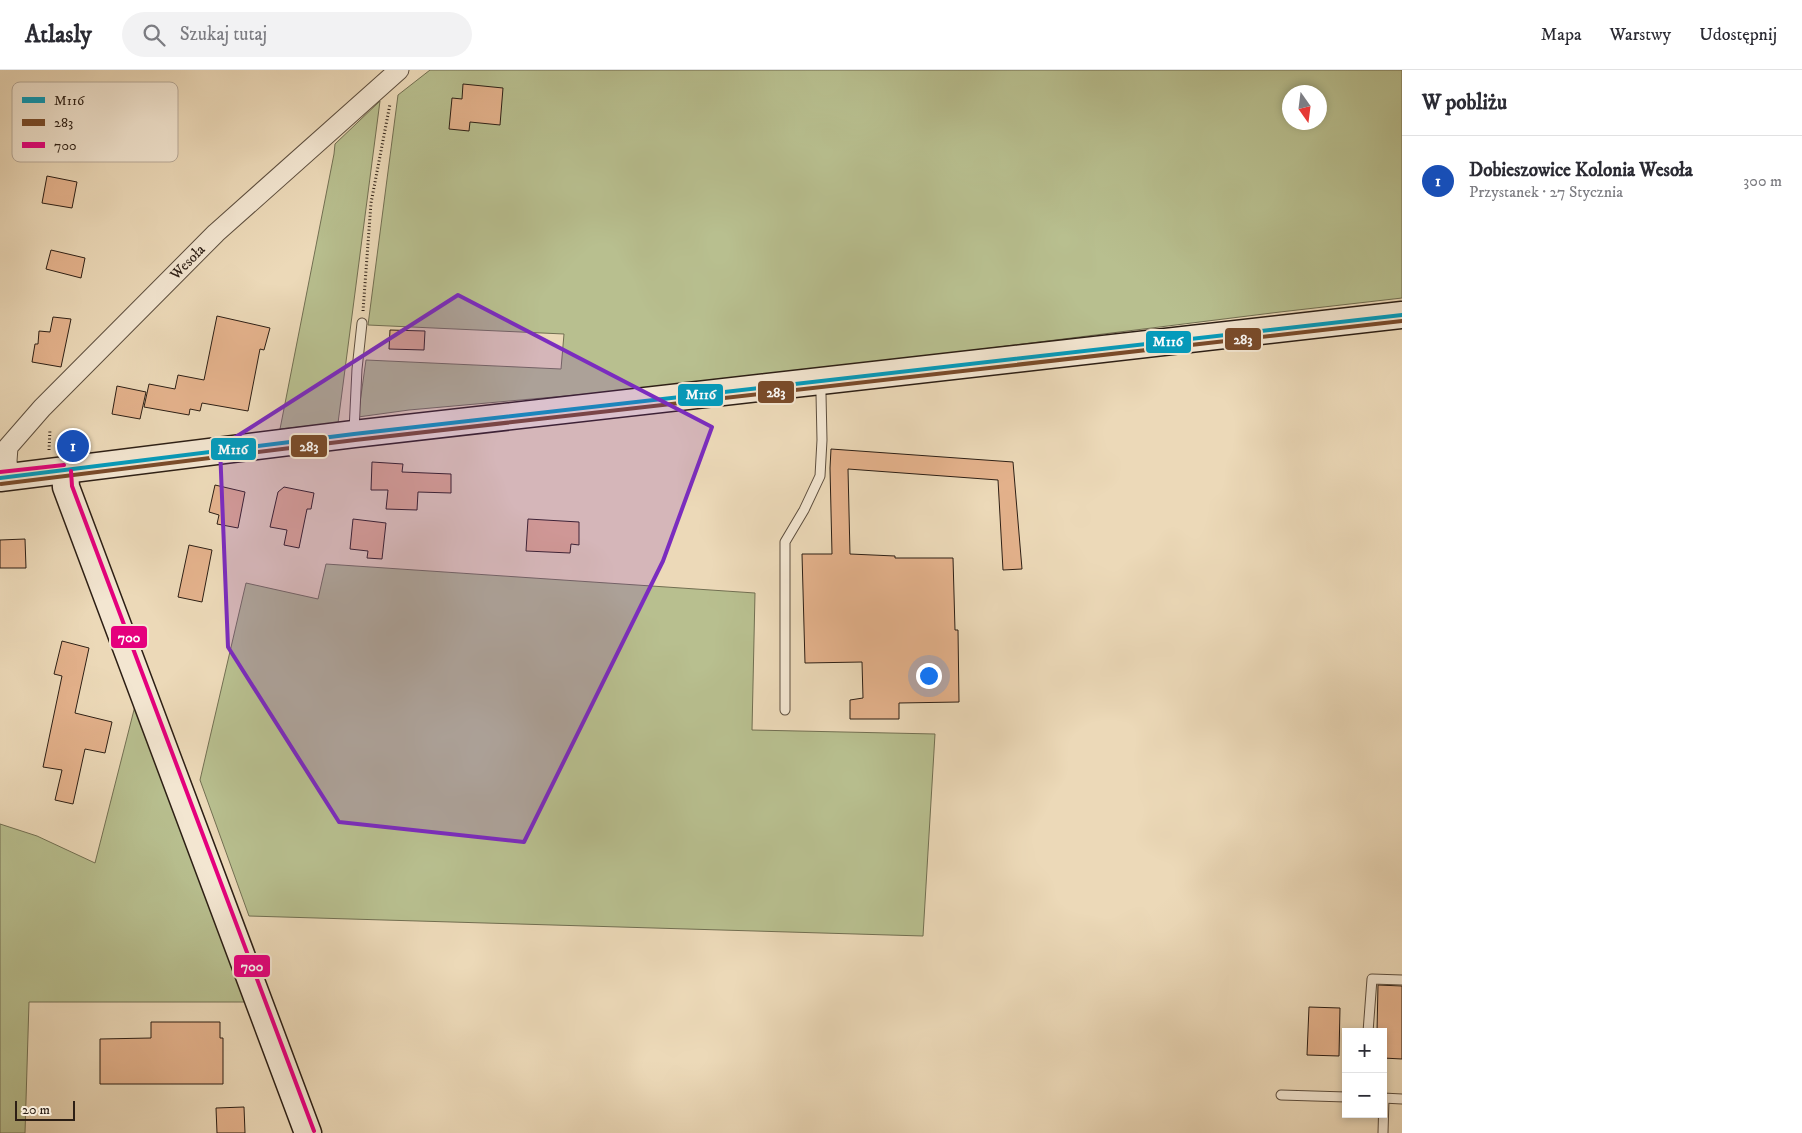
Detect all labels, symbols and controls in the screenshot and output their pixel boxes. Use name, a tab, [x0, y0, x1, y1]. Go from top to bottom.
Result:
search box	[122, 12, 472, 57]
text: Atlasly	[25, 20, 92, 50]
icon: search	[140, 21, 168, 49]
text: Szukaj tutaj	[180, 23, 267, 46]
text: Mapa	[1541, 24, 1582, 46]
text: Warstwy	[1610, 24, 1671, 46]
text: Udostępnij	[1699, 24, 1777, 46]
legend	[12, 82, 178, 162]
north arrow	[1282, 85, 1327, 130]
text: W pobliżu	[1422, 90, 1507, 116]
text: M116	[54, 92, 85, 110]
text: 283	[54, 114, 73, 132]
text: 700	[54, 137, 76, 155]
text: Dobieszowice Kolonia Wesoła	[1469, 159, 1693, 182]
text: 1	[1435, 171, 1441, 191]
text: 300 m	[1743, 171, 1782, 191]
text: Przystanek · 27 Stycznia	[1469, 182, 1623, 202]
street label: Wesoła	[165, 240, 210, 285]
line badge: 283	[1224, 327, 1262, 351]
line badge: M116	[1145, 330, 1192, 354]
text: 283	[1233, 331, 1253, 349]
text: M116	[1153, 333, 1184, 351]
line badge: 283	[757, 380, 795, 404]
line badge: M116	[677, 383, 724, 407]
text: 283	[766, 384, 786, 402]
text: M116	[686, 386, 717, 404]
pin: 1	[57, 427, 89, 465]
line badge: 283	[290, 434, 328, 458]
line badge: M116	[210, 437, 257, 461]
text: 283	[299, 438, 319, 456]
text: M116	[218, 441, 249, 459]
line badge: 700	[110, 625, 148, 649]
text: 700	[118, 629, 141, 647]
your location	[916, 663, 942, 689]
line badge: 700	[233, 954, 271, 978]
text: 700	[241, 958, 264, 976]
map controls	[1342, 1028, 1387, 1118]
button: +	[1342, 1028, 1387, 1073]
button: −	[1342, 1073, 1387, 1118]
scale bar	[15, 1098, 75, 1121]
text: 20 m	[22, 1101, 50, 1119]

